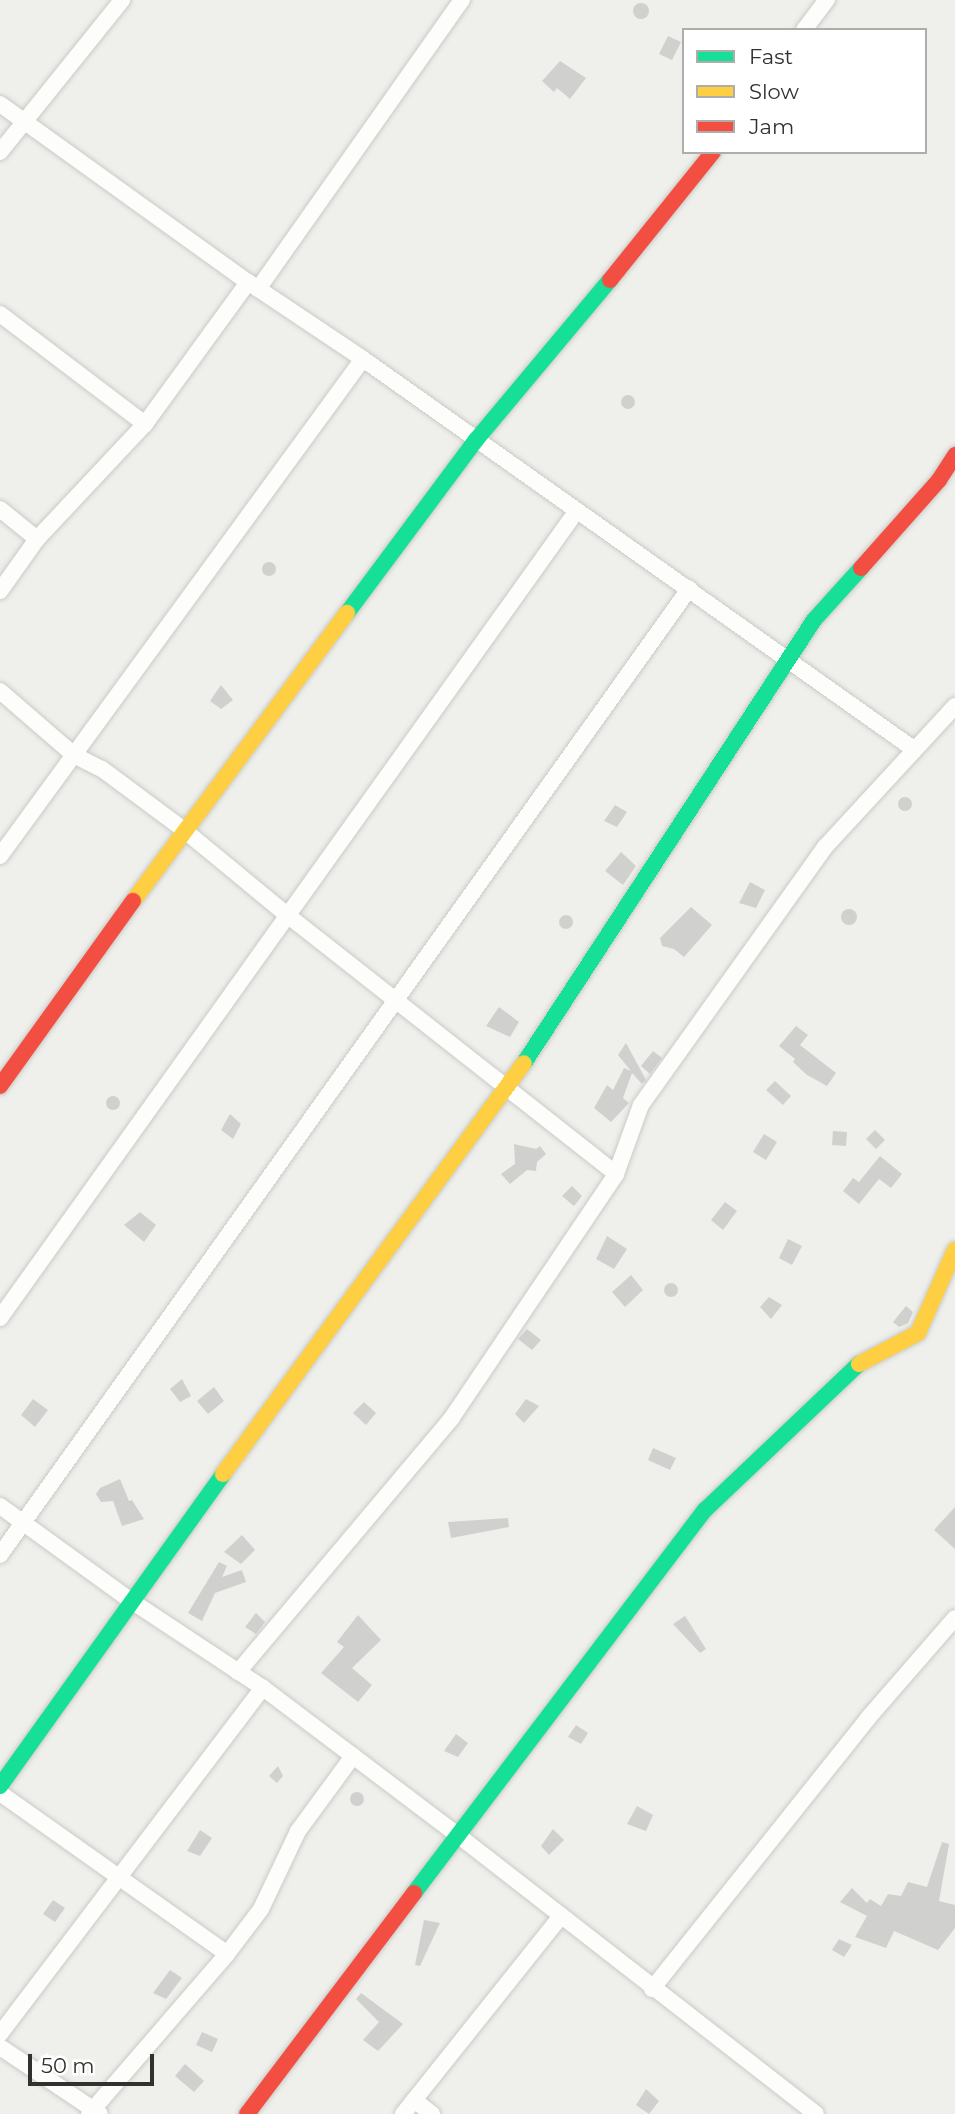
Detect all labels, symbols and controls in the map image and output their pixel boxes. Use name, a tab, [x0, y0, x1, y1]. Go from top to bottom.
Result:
legend	[682, 28, 927, 154]
text: Fast	[749, 44, 793, 69]
text: Slow	[749, 79, 799, 104]
text: Jam	[749, 114, 794, 139]
scale bar	[32, 2040, 158, 2084]
text: 50 m	[41, 2053, 95, 2078]

